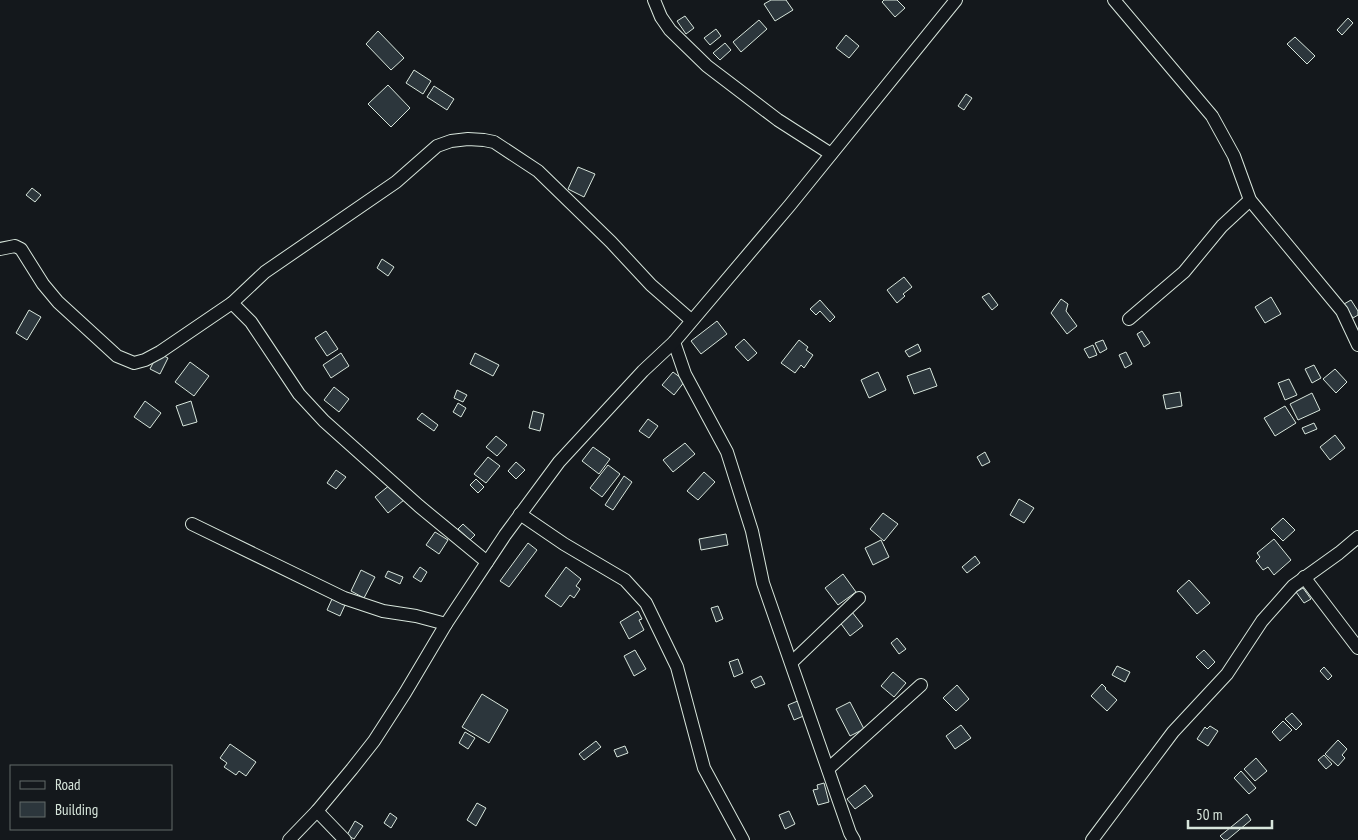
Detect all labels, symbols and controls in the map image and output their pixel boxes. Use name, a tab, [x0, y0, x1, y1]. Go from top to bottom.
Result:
legend	[10, 765, 172, 830]
text: Road	[55, 775, 81, 794]
scale bar	[1188, 798, 1272, 830]
text: Building	[55, 800, 98, 819]
text: 50 m	[1196, 805, 1222, 824]

